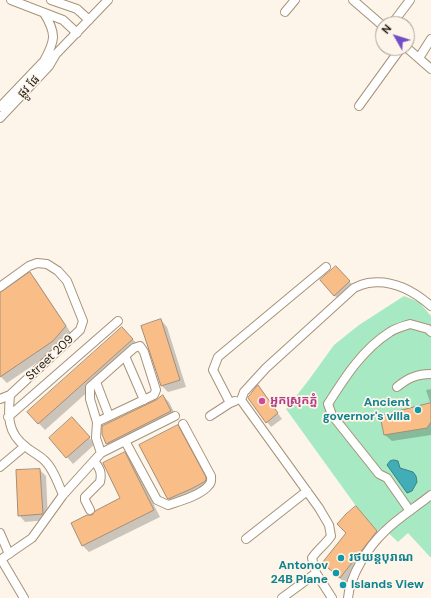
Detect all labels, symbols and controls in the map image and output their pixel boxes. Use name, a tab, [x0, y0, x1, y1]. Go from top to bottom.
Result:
north arrow	[375, 16, 415, 56]
text: N	[378, 22, 394, 37]
street label: ផ្លូវ ផែ	[15, 73, 43, 101]
street label: Street 209	[23, 332, 77, 384]
place label: អ្នកស្រុកភ្នំ	[270, 394, 318, 408]
marker: អ្នកស្រុកភ្នំ	[257, 396, 267, 406]
place label: Ancient governor's villa	[323, 396, 410, 424]
marker: Ancient governor's villa	[413, 405, 423, 415]
place label: រថយន្តបុរាណ	[349, 551, 413, 565]
marker: រថយន្តបុរាណ	[336, 553, 346, 563]
place label: Antonov 24B Plane	[271, 559, 328, 587]
marker: Antonov 24B Plane	[331, 568, 341, 578]
place label: Islands View	[351, 578, 424, 592]
marker: Islands View	[338, 580, 348, 590]

